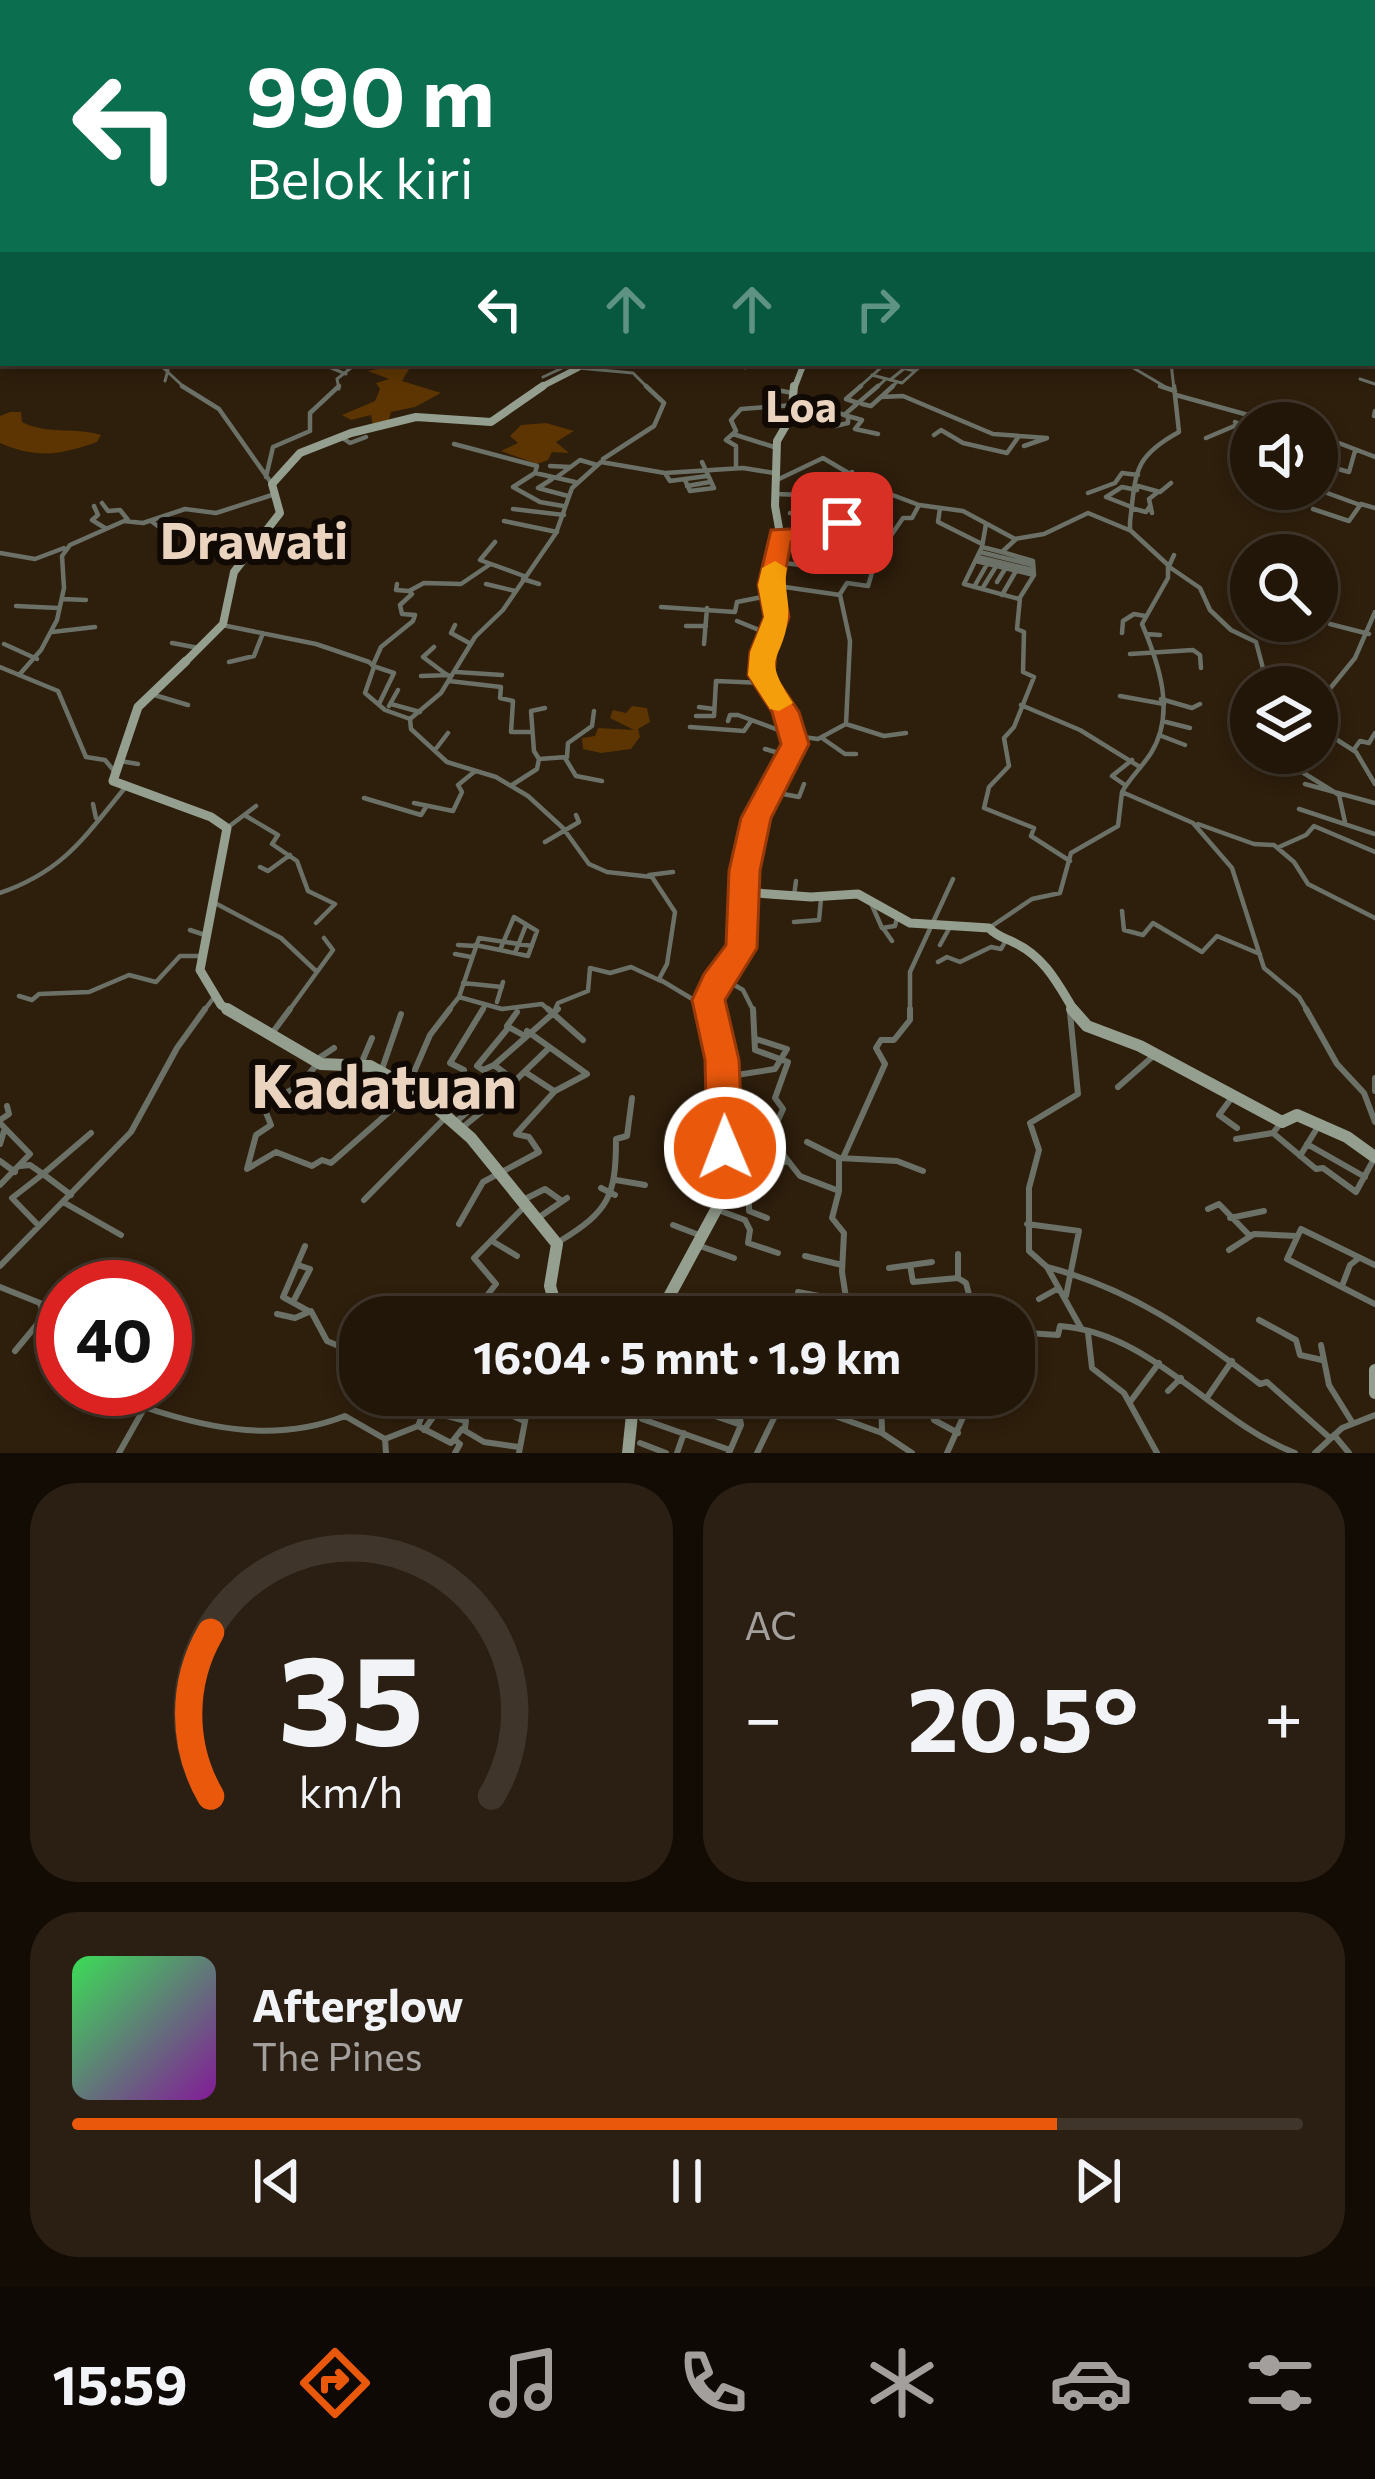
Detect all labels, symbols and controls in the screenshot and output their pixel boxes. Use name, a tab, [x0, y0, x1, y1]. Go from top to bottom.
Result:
text: 990 m	[246, 42, 495, 144]
icon: left	[48, 48, 204, 204]
text: Belok kiri	[246, 144, 474, 210]
icon: left	[467, 276, 533, 342]
icon: ahead	[593, 276, 659, 342]
icon: ahead	[719, 276, 785, 342]
icon: right	[845, 276, 911, 342]
district label: Loa	[765, 379, 837, 431]
map controls	[1230, 402, 1338, 774]
button: sound	[1230, 402, 1338, 510]
pin	[791, 472, 893, 574]
icon: arrive	[809, 490, 875, 556]
district label: Drawati	[160, 507, 348, 570]
button: search	[1230, 534, 1338, 642]
button: layers	[1230, 666, 1338, 774]
district label: Kadatuan	[251, 1047, 517, 1120]
position arrow	[662, 1085, 788, 1211]
speed limit sign: 40	[36, 1260, 192, 1416]
text: 16:04 · 5 mnt · 1.9 km	[473, 1328, 901, 1383]
text: AC	[745, 1600, 797, 1648]
text: 35	[279, 1618, 424, 1771]
text: 20.5°	[908, 1660, 1139, 1771]
text: −	[745, 1675, 782, 1756]
text: +	[1264, 1675, 1303, 1756]
text: km/h	[299, 1763, 403, 1816]
text: Afterglow	[252, 1976, 463, 2031]
text: The Pines	[252, 2031, 423, 2079]
icon: previous	[244, 2148, 310, 2214]
icon: pause	[654, 2148, 720, 2214]
icon: next	[1065, 2148, 1131, 2214]
icon: directions	[293, 2341, 377, 2425]
icon: music	[482, 2341, 566, 2425]
icon: phone	[671, 2341, 755, 2425]
icon: climate	[860, 2341, 944, 2425]
icon: car	[1049, 2341, 1133, 2425]
icon: filters	[1238, 2341, 1322, 2425]
text: 15:59	[53, 2350, 188, 2416]

